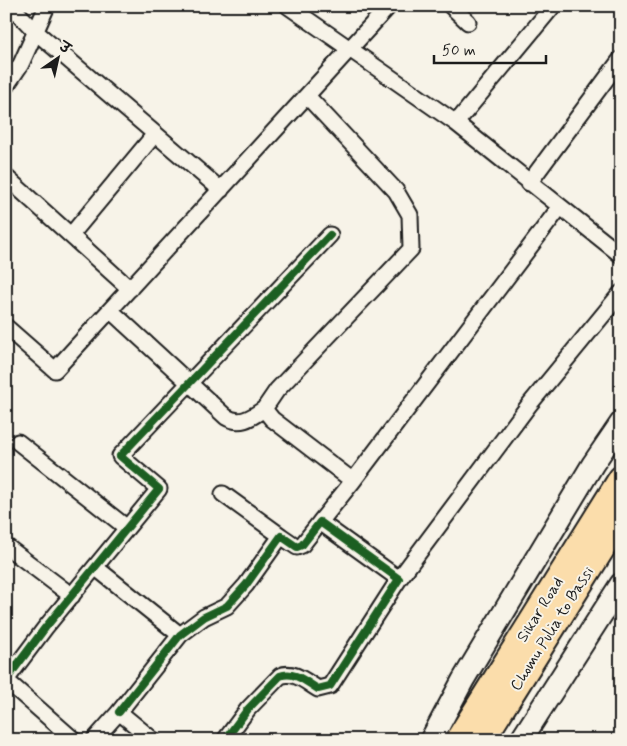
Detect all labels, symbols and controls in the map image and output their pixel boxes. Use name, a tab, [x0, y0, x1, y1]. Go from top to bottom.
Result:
north arrow	[32, 32, 82, 82]
scale bar	[434, 32, 547, 64]
text: उ	[54, 37, 75, 59]
text: 50 m	[442, 41, 476, 61]
street label: Chomu Pulia to Bassi	[506, 562, 599, 695]
street label: Sikar Road	[512, 573, 568, 646]

